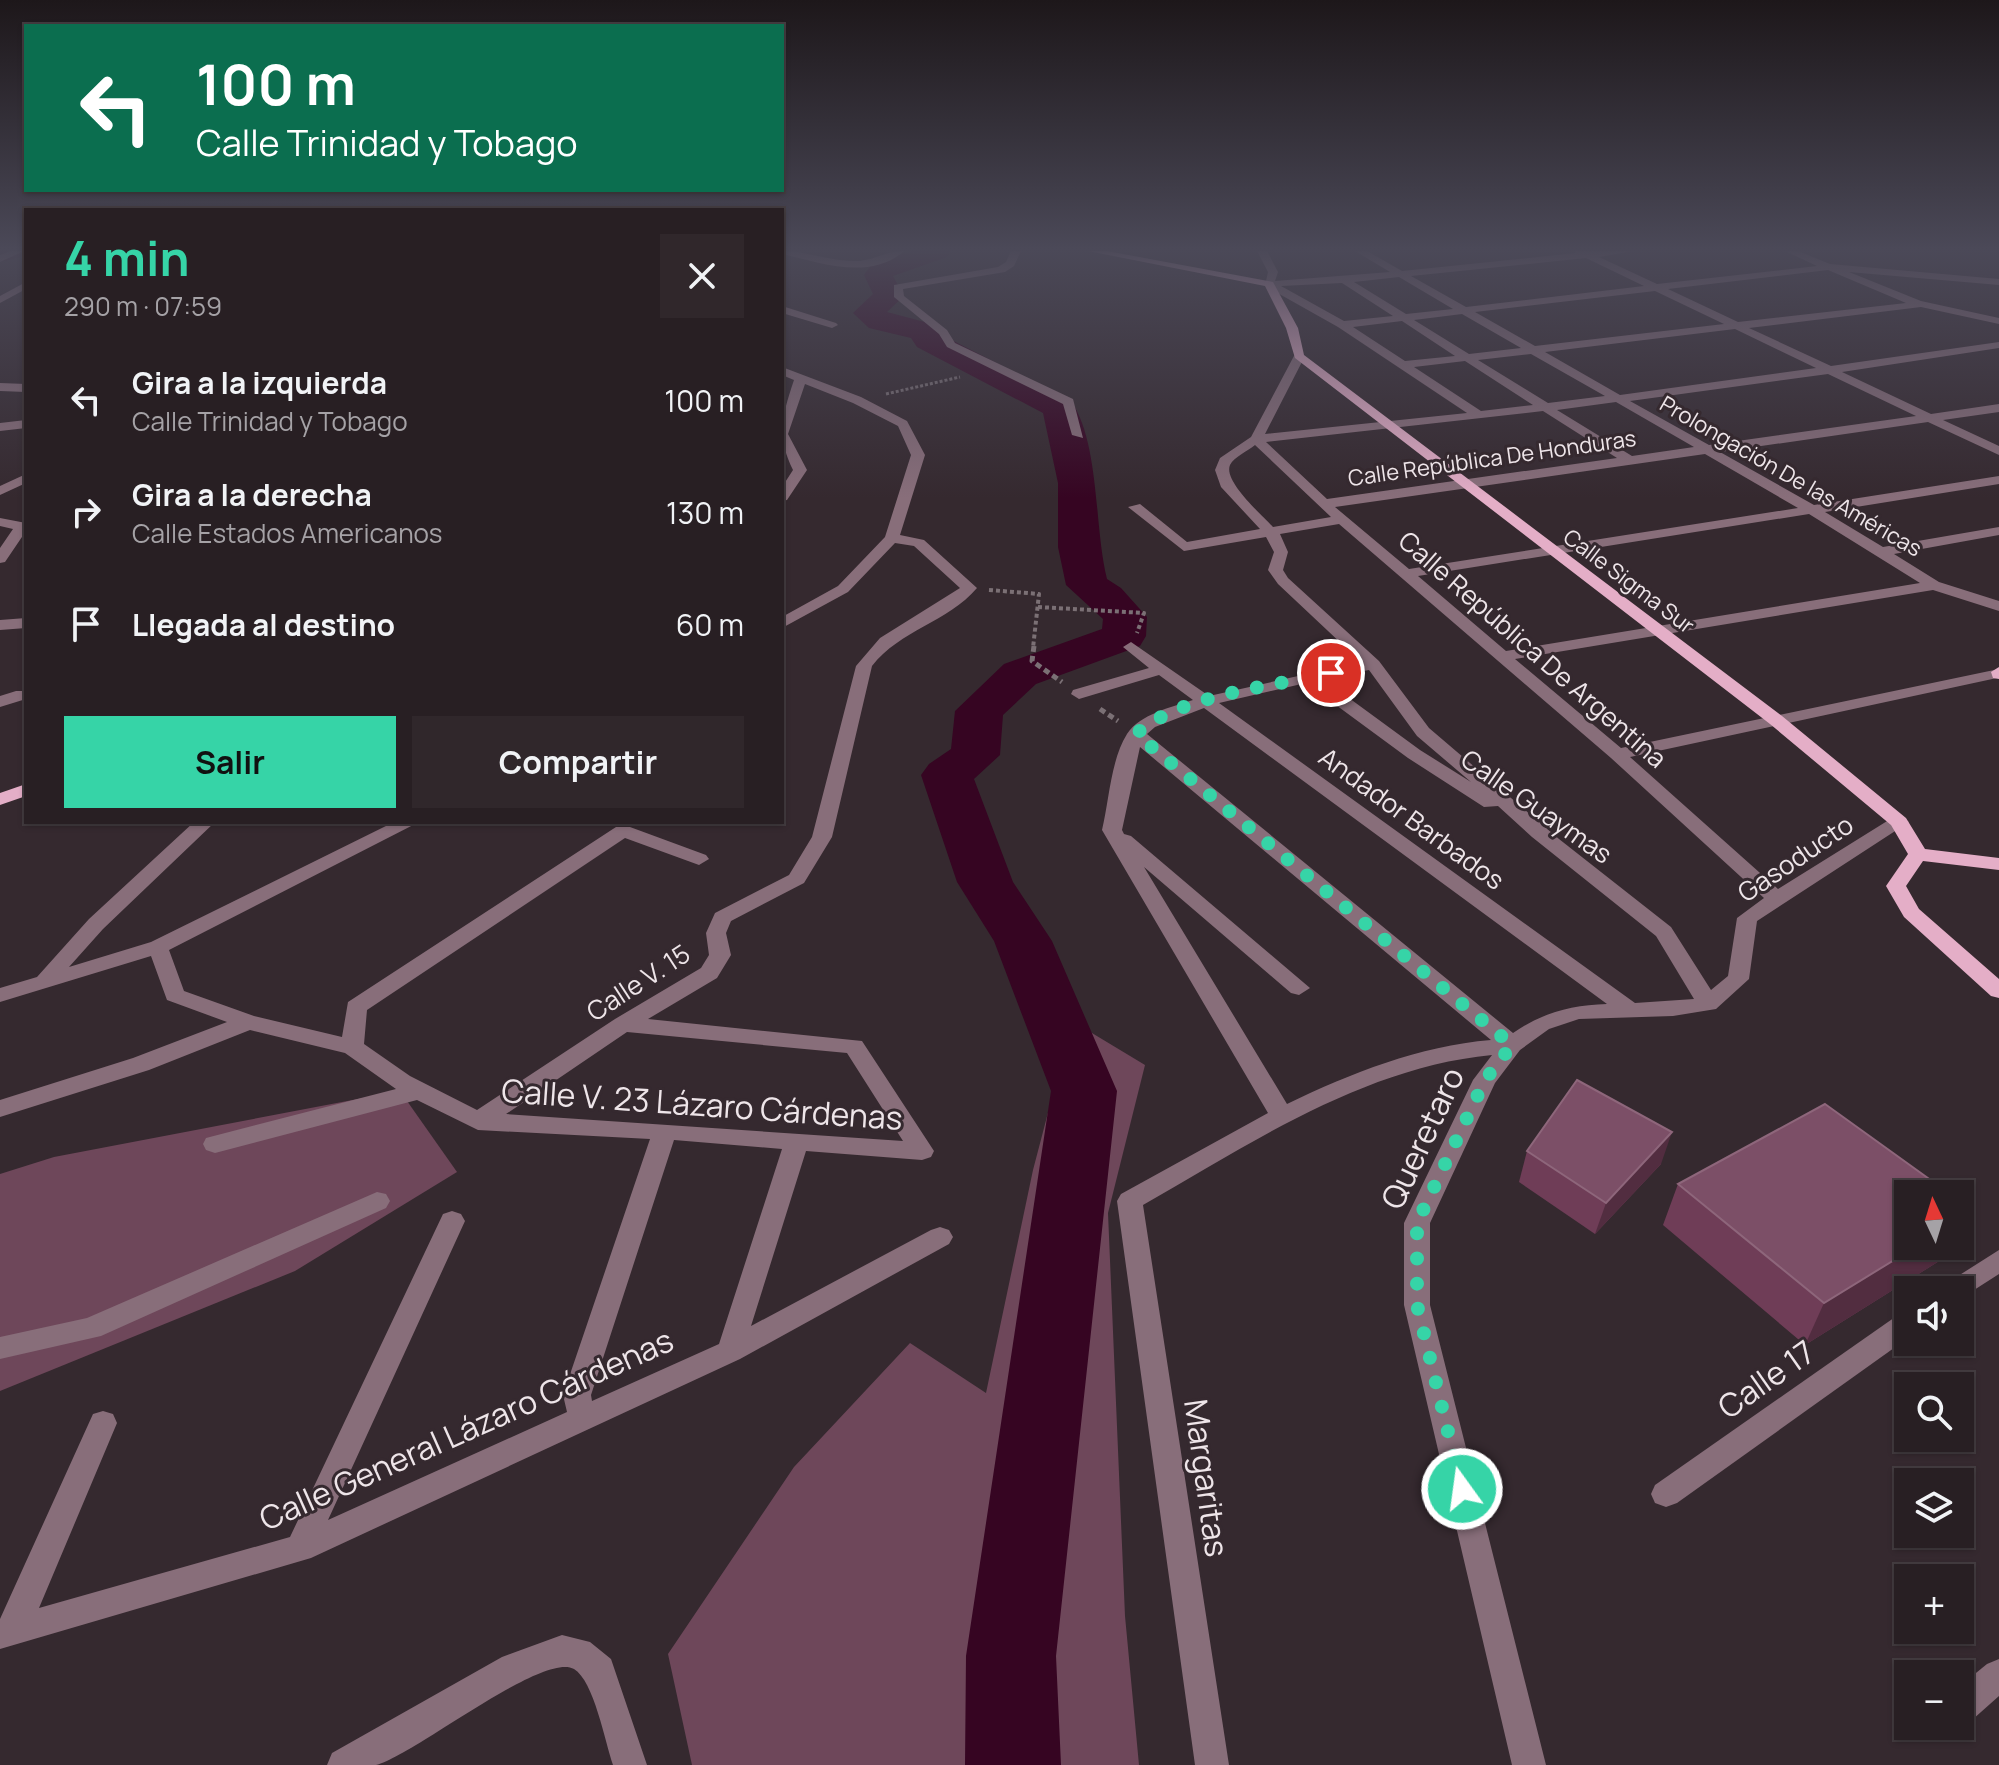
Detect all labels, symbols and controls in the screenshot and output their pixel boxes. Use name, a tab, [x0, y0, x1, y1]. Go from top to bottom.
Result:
text: 100 m	[196, 45, 356, 122]
icon: left	[64, 56, 168, 160]
text: Calle Trinidad y Tobago	[196, 118, 578, 167]
text: 4 min	[64, 225, 189, 290]
button: close	[660, 234, 744, 318]
text: 290 m · 07:59	[64, 288, 222, 324]
text: Gira a la izquierda	[132, 362, 387, 403]
icon: left	[64, 378, 108, 422]
text: 100 m	[664, 380, 744, 421]
street label: Prolongación De las Américas	[1655, 389, 1927, 563]
text: Calle Trinidad y Tobago	[132, 403, 408, 439]
street label: Calle República De Honduras	[1346, 423, 1638, 493]
text: Gira a la derecha	[132, 474, 372, 515]
icon: right	[64, 490, 108, 534]
text: 130 m	[666, 492, 744, 533]
text: Calle Estados Americanos	[132, 515, 443, 551]
street label: Calle República De Argentina	[1391, 522, 1675, 776]
street label: Calle Sigma Sur	[1557, 522, 1701, 640]
icon: arrive	[64, 602, 108, 646]
text: Llegada al destino	[132, 604, 395, 645]
text: 60 m	[676, 604, 744, 645]
pin	[1297, 639, 1365, 707]
icon: arrive	[1309, 651, 1353, 695]
button: Salir	[64, 716, 396, 808]
button: Compartir	[412, 716, 744, 808]
street label: Andador Barbados	[1312, 739, 1512, 897]
street label: Calle Guaymas	[1454, 741, 1620, 871]
street label: Gasoducto	[1730, 806, 1860, 910]
street label: Calle V. 15	[579, 935, 697, 1029]
street label: Queretaro	[1370, 1060, 1474, 1216]
street label: Calle V. 23 Lázaro Cárdenas	[500, 1068, 904, 1140]
north arrow	[1894, 1180, 1974, 1260]
map controls	[1894, 1180, 1974, 1740]
button: sound	[1894, 1276, 1974, 1356]
street label: Calle General Lázaro Cárdenas	[252, 1318, 680, 1540]
street label: Calle 17	[1709, 1330, 1823, 1428]
button: search	[1894, 1372, 1974, 1452]
street label: Margaritas	[1174, 1396, 1240, 1560]
position arrow	[1420, 1447, 1504, 1531]
button: layers	[1894, 1468, 1974, 1548]
button: +	[1894, 1564, 1974, 1644]
button: −	[1894, 1660, 1974, 1740]

